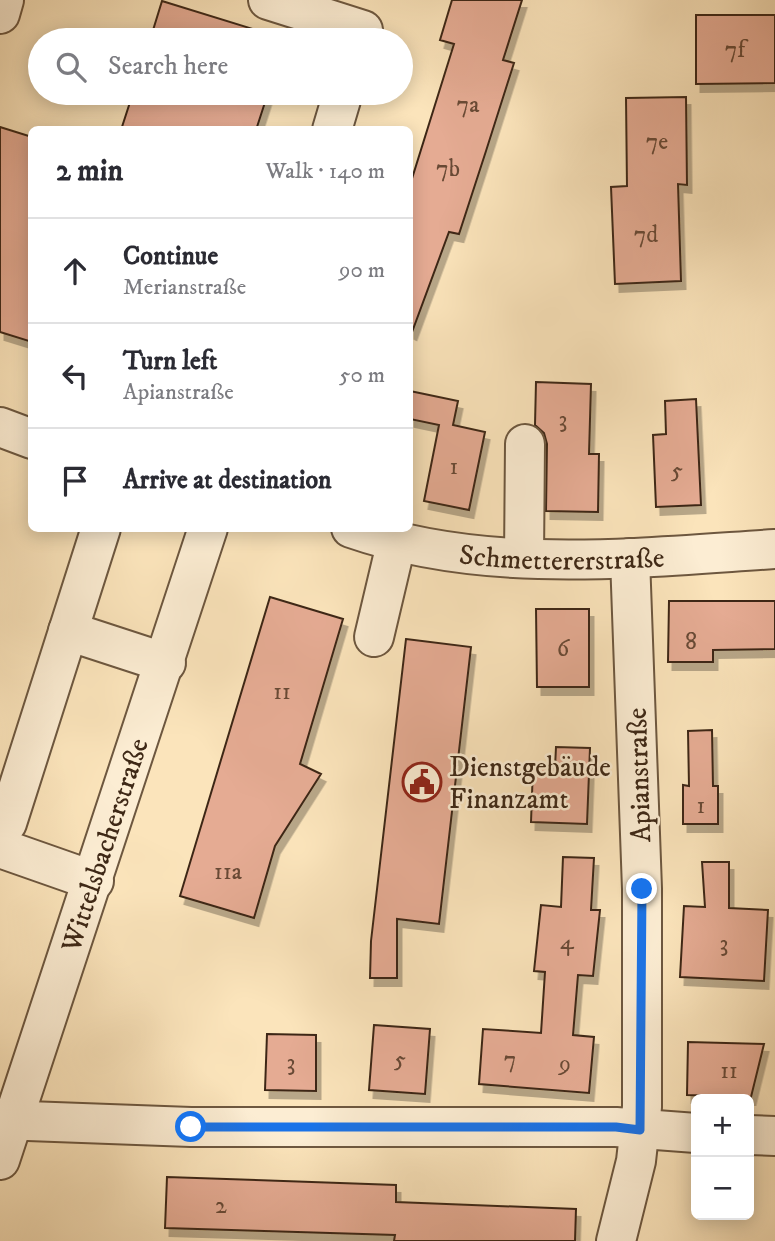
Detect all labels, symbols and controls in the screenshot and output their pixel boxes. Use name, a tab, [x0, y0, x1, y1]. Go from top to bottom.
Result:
search box	[28, 28, 413, 105]
house number: 7f	[725, 35, 748, 65]
icon: search	[52, 48, 90, 86]
text: Search here	[108, 50, 228, 83]
house number: 7a	[457, 90, 480, 120]
house number: 7e	[646, 127, 668, 157]
text: 2 min	[56, 153, 123, 190]
house number: 7b	[436, 154, 460, 184]
text: Walk · 140 m	[266, 157, 385, 186]
house number: 7d	[634, 220, 658, 250]
text: Continue	[123, 240, 218, 273]
icon: ahead	[56, 252, 94, 290]
text: 90 m	[339, 256, 385, 285]
text: Merianstraße	[123, 273, 246, 302]
text: Turn left	[123, 345, 217, 378]
icon: left	[56, 357, 94, 395]
text: 50 m	[339, 361, 385, 390]
text: Apianstraße	[123, 378, 234, 407]
house number: 3	[559, 405, 567, 435]
house number: 1	[450, 452, 458, 482]
house number: 5	[671, 456, 683, 486]
icon: arrive	[56, 462, 94, 500]
text: Arrive at destination	[123, 464, 332, 497]
street label: Schmettererstraße	[457, 537, 665, 579]
house number: 8	[685, 627, 697, 657]
house number: 6	[557, 634, 571, 664]
house number: 11	[273, 677, 291, 707]
street label: Apianstraße	[620, 707, 659, 843]
street label: Wittelsbacherstraße	[53, 734, 157, 957]
place label: Dienstgebäude Finanzamt	[449, 750, 611, 817]
public building icon: Dienstgebäude Finanzamt	[401, 761, 443, 803]
house number: 1	[697, 791, 705, 821]
house number: 11a	[214, 857, 243, 887]
route end	[626, 873, 657, 904]
house number: 4	[560, 927, 575, 957]
house number: 3	[720, 929, 728, 959]
house number: 5	[394, 1045, 406, 1075]
house number: 7	[504, 1045, 516, 1075]
house number: 3	[287, 1048, 295, 1078]
house number: 9	[558, 1049, 571, 1079]
house number: 11	[720, 1056, 738, 1086]
map controls	[691, 1094, 754, 1220]
button: +	[691, 1094, 754, 1157]
route start	[175, 1111, 206, 1142]
button: −	[691, 1157, 754, 1220]
house number: 2	[215, 1191, 227, 1221]

